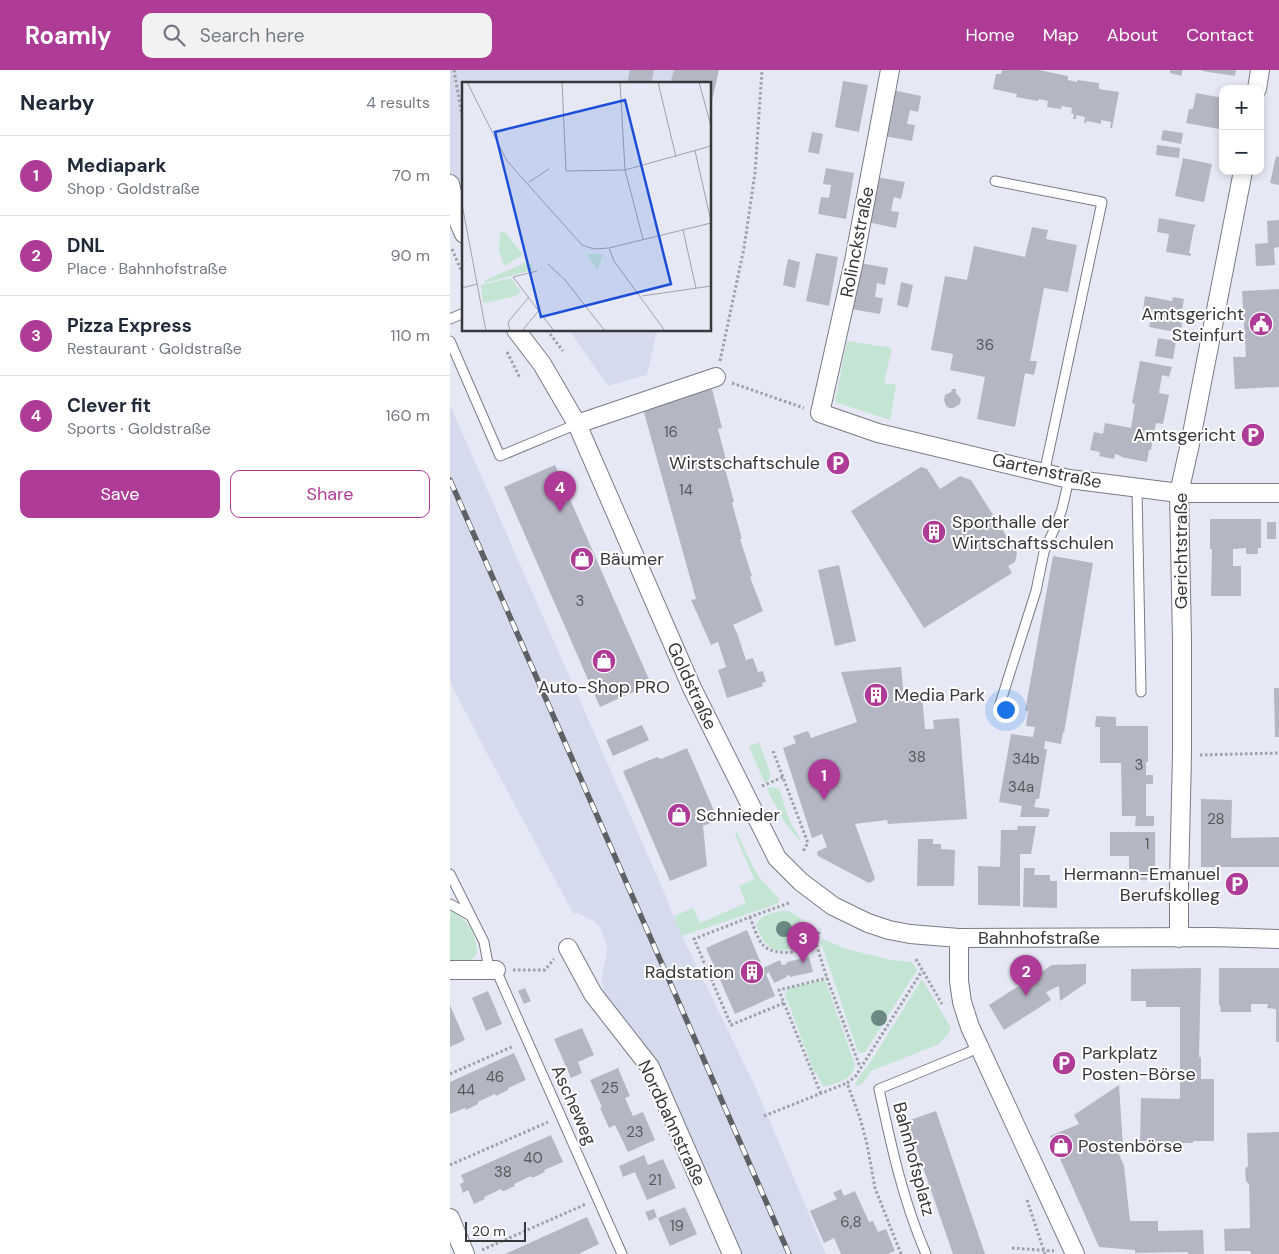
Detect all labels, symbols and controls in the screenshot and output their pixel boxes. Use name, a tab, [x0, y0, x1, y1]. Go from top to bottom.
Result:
search box	[142, 13, 492, 58]
text: Roamly	[25, 20, 112, 51]
icon: search	[160, 21, 188, 49]
text: Search here	[200, 23, 304, 48]
text: Home	[965, 23, 1015, 47]
text: Map	[1043, 23, 1079, 47]
text: About	[1107, 23, 1158, 47]
text: Contact	[1186, 23, 1254, 47]
inset map	[462, 82, 711, 331]
map controls	[1219, 85, 1264, 175]
button: +	[1219, 85, 1264, 130]
text: Nearby	[20, 89, 94, 117]
text: 4 results	[366, 92, 430, 113]
button: −	[1219, 130, 1264, 175]
text: Mediapark	[67, 153, 166, 178]
text: 1	[33, 165, 39, 186]
text: 70 m	[392, 165, 430, 186]
text: Shop · Goldstraße	[67, 178, 200, 199]
street label: Rolinckstraße	[835, 185, 879, 299]
text: DNL	[67, 233, 105, 258]
text: 2	[31, 245, 41, 266]
text: 90 m	[390, 245, 430, 266]
text: Place · Bahnhofstraße	[67, 258, 227, 279]
place label: Amtsgericht Steinfurt	[1141, 302, 1244, 347]
public building icon: Amtsgericht Steinfurt	[1248, 311, 1274, 337]
text: Pizza Express	[67, 313, 192, 338]
text: 3	[31, 325, 41, 346]
text: 110 m	[391, 325, 430, 346]
house number: 36	[976, 335, 994, 355]
text: Restaurant · Goldstraße	[67, 338, 242, 359]
text: Clever fit	[67, 393, 151, 418]
text: 4	[31, 405, 41, 426]
text: 160 m	[386, 405, 430, 426]
text: Sports · Goldstraße	[67, 418, 211, 439]
house number: 16	[664, 422, 678, 442]
parking icon: Amtsgericht	[1240, 422, 1266, 448]
place label: Amtsgericht	[1133, 423, 1236, 447]
street label: Gartenstraße	[990, 448, 1104, 494]
parking icon: Wirstschaftschule	[825, 450, 851, 476]
place label: Wirstschaftschule	[669, 451, 820, 475]
button: Save	[20, 470, 220, 518]
button: Share	[230, 470, 430, 518]
pin: 4	[544, 471, 576, 512]
house number: 14	[679, 480, 693, 500]
street label: Gerichtstraße	[1169, 493, 1193, 609]
place label: Sporthalle der Wirtschaftsschulen	[952, 510, 1114, 555]
building icon: Sporthalle der Wirtschaftsschulen	[921, 519, 947, 545]
shop icon: Bäumer	[569, 546, 595, 572]
place label: Bäumer	[600, 547, 664, 571]
house number: 3	[576, 591, 584, 611]
street label: Goldstraße	[661, 638, 723, 734]
shop icon: Auto-Shop PRO	[591, 648, 617, 674]
place label: Auto-Shop PRO	[538, 675, 670, 699]
building icon: Media Park	[863, 682, 889, 708]
place label: Media Park	[894, 683, 985, 707]
your location	[993, 697, 1019, 723]
house number: 38	[908, 747, 926, 767]
house number: 34b	[1012, 749, 1040, 769]
house number: 3	[1135, 755, 1143, 775]
pin: 1	[808, 759, 840, 800]
house number: 34a	[1008, 777, 1034, 797]
shop icon: Schnieder	[666, 802, 692, 828]
place label: Schnieder	[696, 803, 780, 827]
house number: 28	[1207, 809, 1225, 829]
house number: 1	[1145, 834, 1149, 854]
place label: Hermann-Emanuel Berufskolleg	[1064, 862, 1220, 907]
parking icon: Hermann-Emanuel Berufskolleg	[1224, 871, 1250, 897]
pin: 3	[787, 922, 819, 963]
street label: Bahnhofstraße	[978, 926, 1100, 950]
pin: 2	[1010, 955, 1042, 996]
building icon: Radstation	[739, 959, 765, 985]
place label: Radstation	[645, 960, 734, 984]
place label: Parkplatz Posten-Börse	[1082, 1041, 1196, 1086]
parking icon: Parkplatz Posten-Börse	[1051, 1050, 1077, 1076]
street label: Nordbahnstraße	[632, 1056, 712, 1190]
street label: Ascheweg	[546, 1061, 602, 1149]
house number: 46	[486, 1067, 504, 1087]
house number: 25	[601, 1078, 619, 1098]
house number: 44	[457, 1080, 475, 1100]
street label: Bahnhofsplatz	[887, 1099, 941, 1219]
house number: 23	[626, 1122, 644, 1142]
shop icon: Postenbörse	[1048, 1133, 1074, 1159]
place label: Postenbörse	[1078, 1134, 1182, 1158]
house number: 40	[523, 1148, 543, 1168]
house number: 38	[494, 1162, 512, 1182]
house number: 21	[648, 1170, 662, 1190]
house number: 6,8	[840, 1212, 862, 1232]
house number: 19	[670, 1216, 684, 1236]
scale bar	[465, 1219, 526, 1242]
text: 20 m	[472, 1222, 506, 1240]

